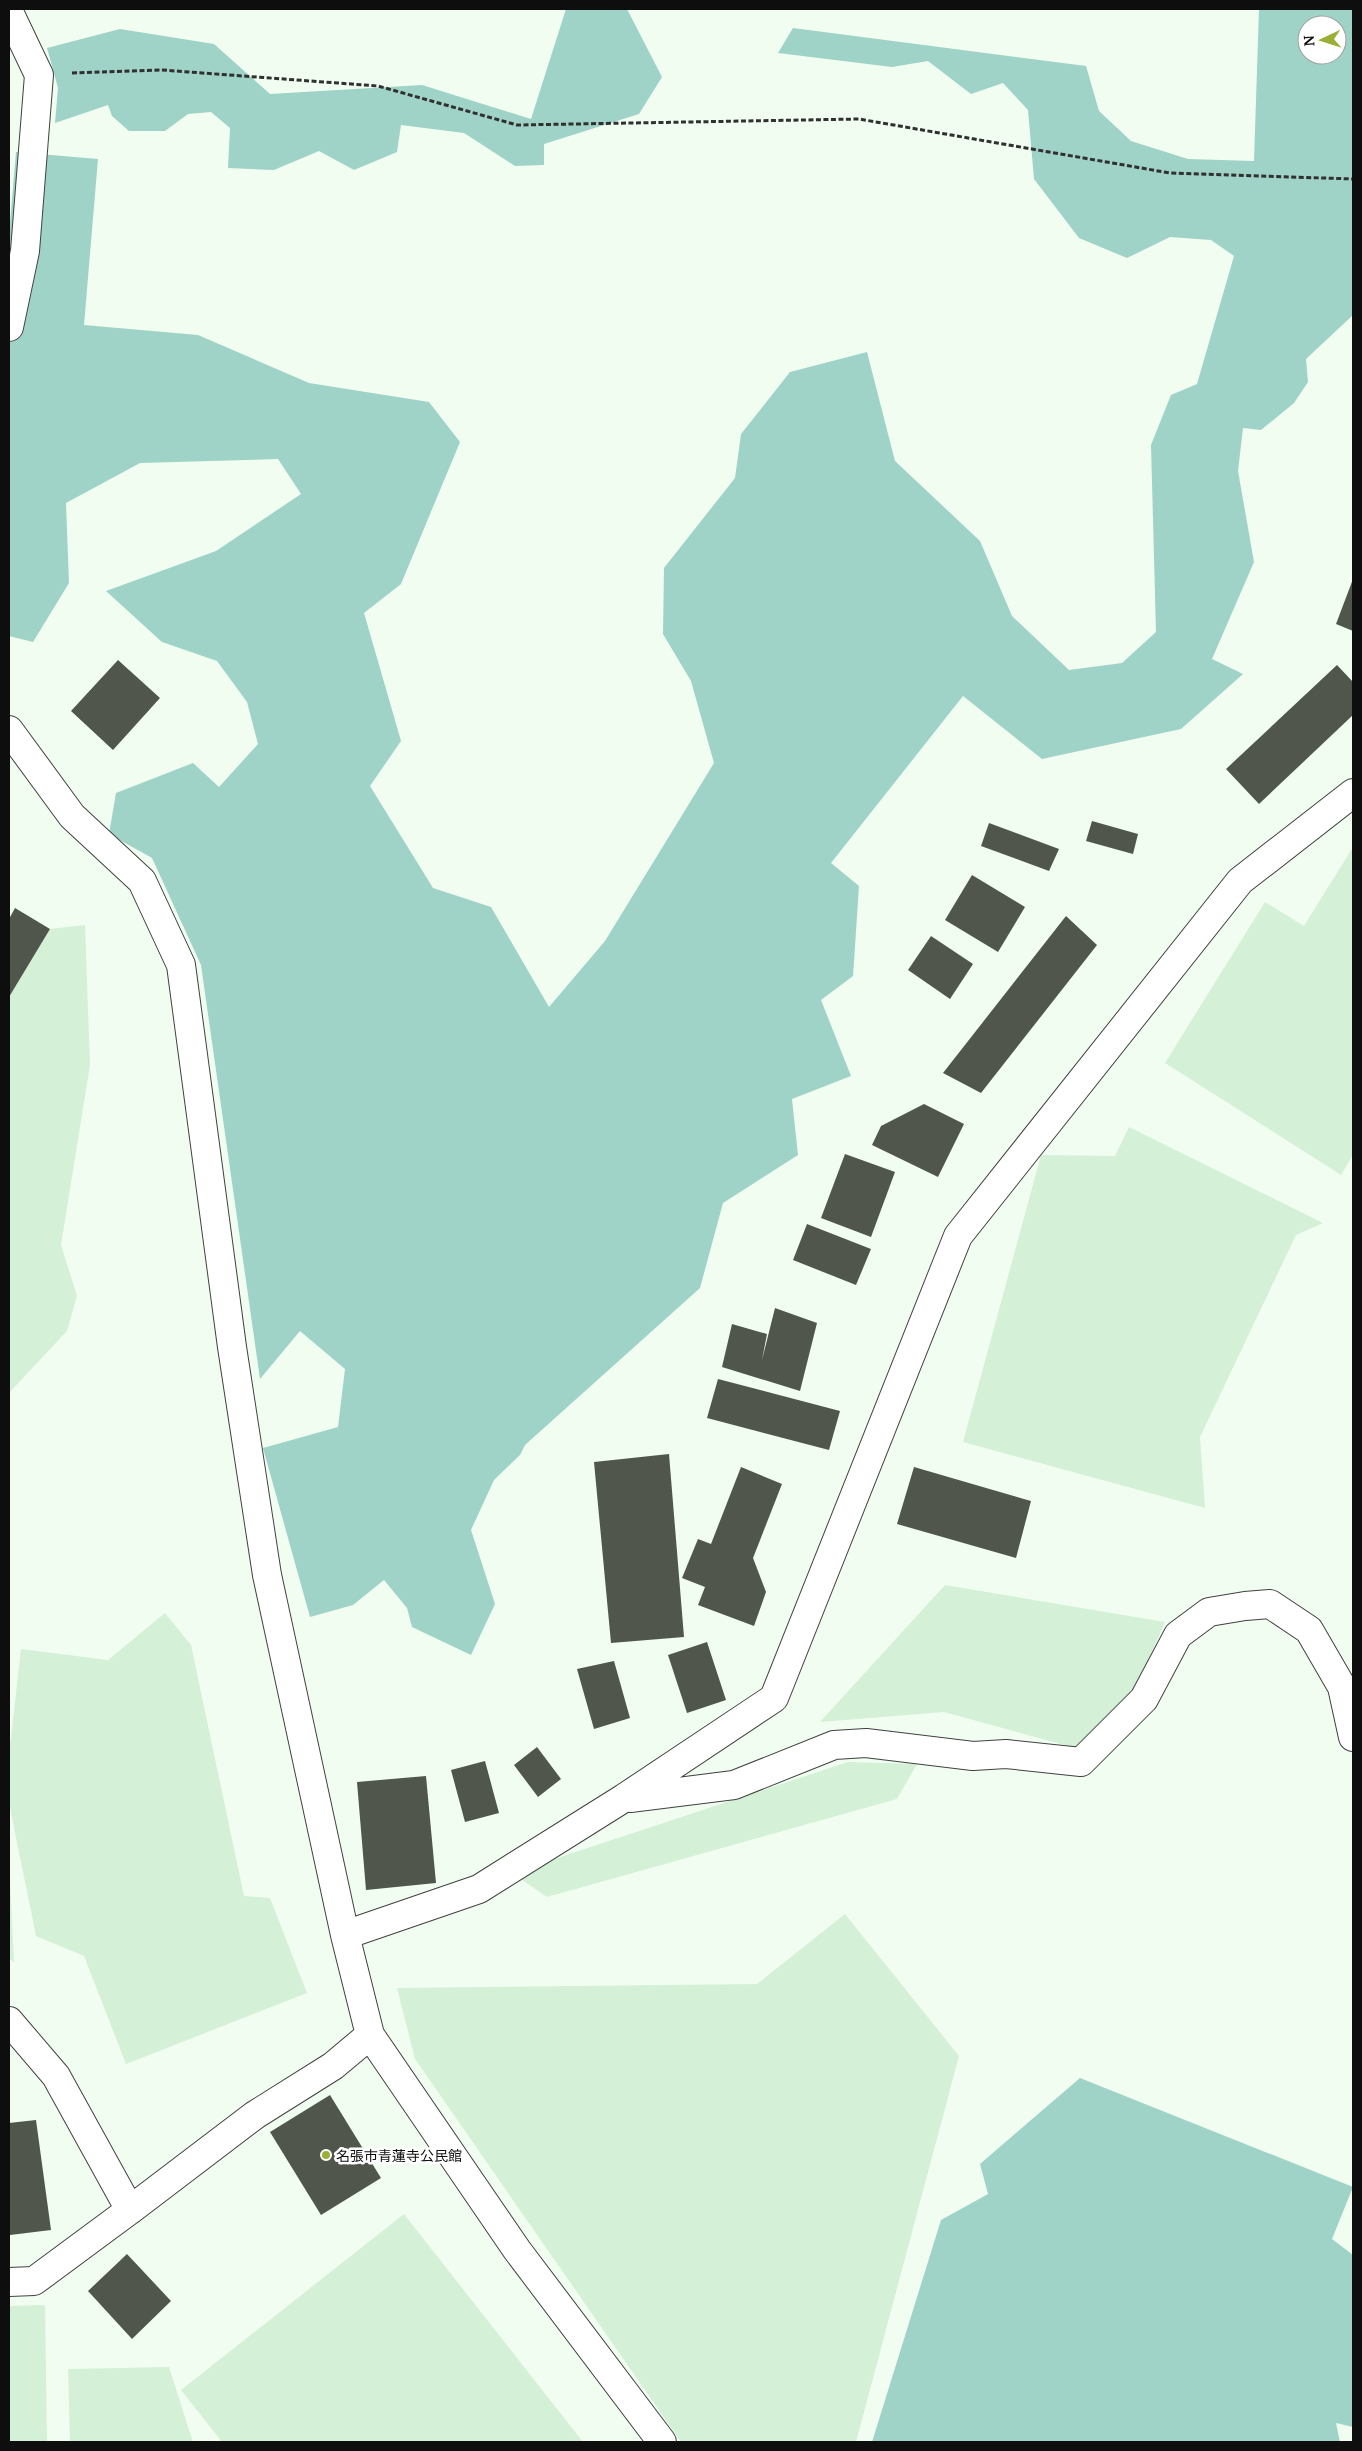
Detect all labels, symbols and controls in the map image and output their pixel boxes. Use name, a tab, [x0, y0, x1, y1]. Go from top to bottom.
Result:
north arrow	[1297, 15, 1347, 65]
text: N	[1299, 35, 1318, 47]
place label: 名張市青蓮寺公民館	[336, 2146, 462, 2165]
marker: 名張市青蓮寺公民館	[320, 2149, 332, 2161]

